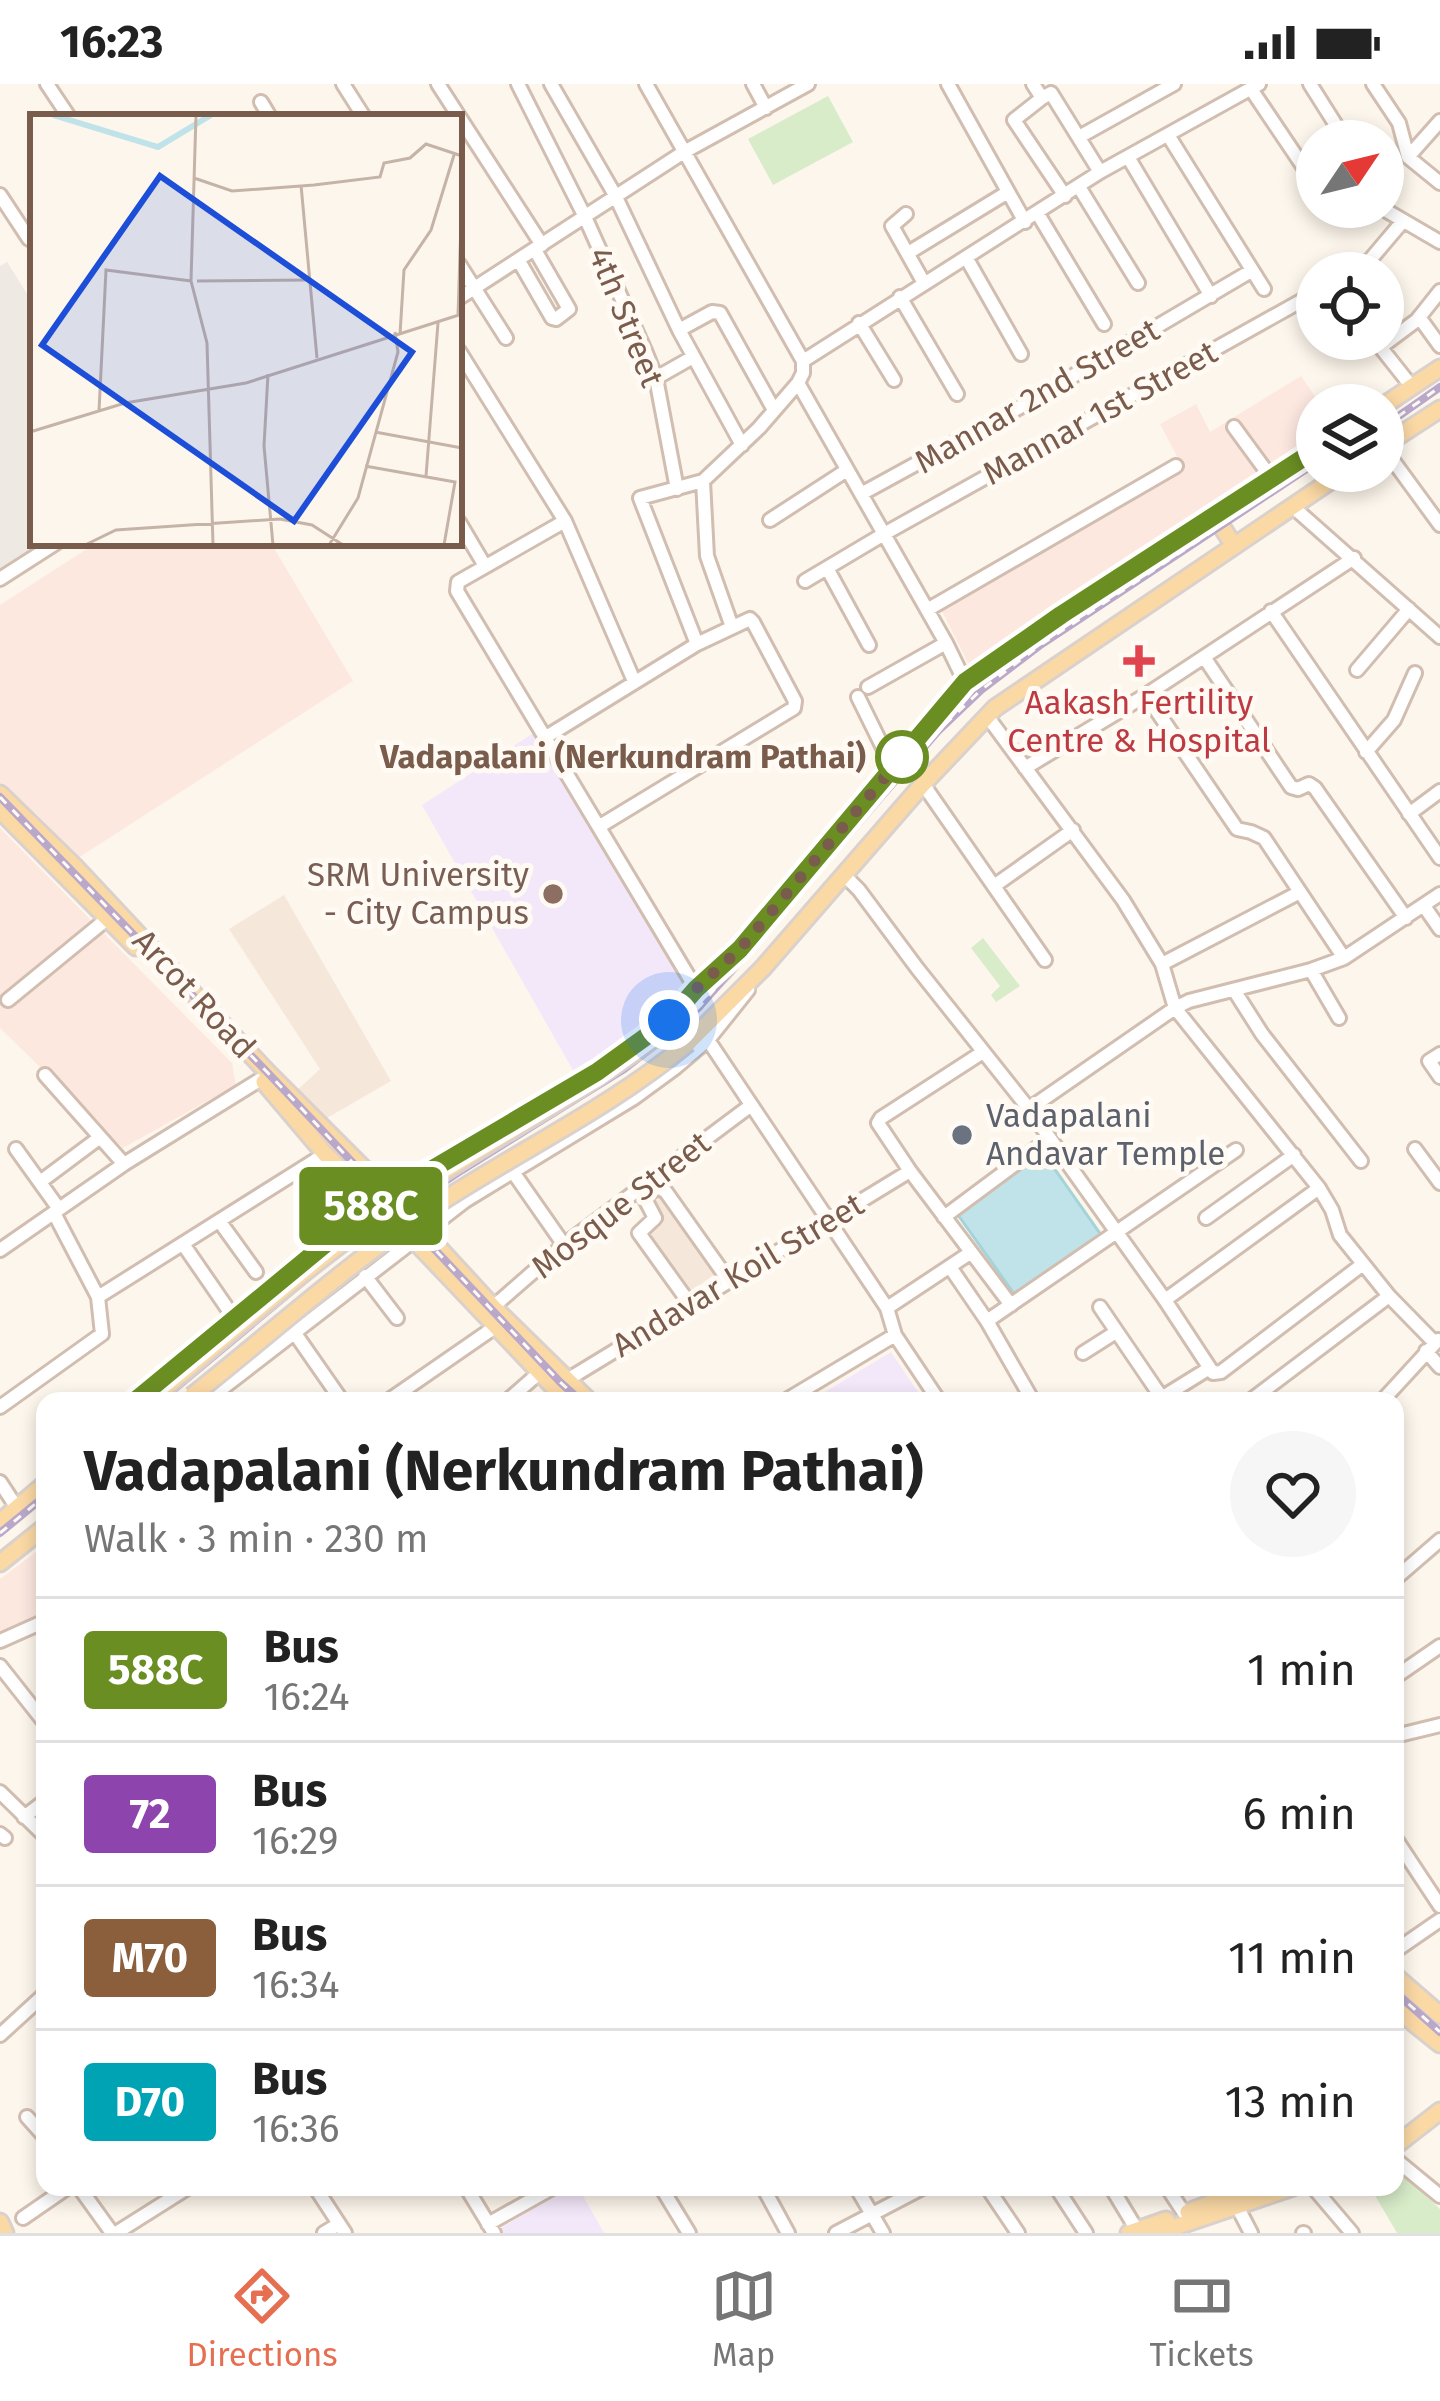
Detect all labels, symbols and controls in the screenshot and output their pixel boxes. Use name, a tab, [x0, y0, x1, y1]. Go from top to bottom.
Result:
text: 16:23	[60, 15, 164, 69]
inset map	[30, 114, 462, 546]
north arrow	[1296, 120, 1404, 228]
map controls	[1296, 120, 1404, 492]
street label: 4th Street	[580, 241, 672, 393]
button: locate	[1296, 252, 1404, 360]
street label: Mannar 2nd Street	[908, 310, 1166, 482]
street label: Mannar 1st Street	[976, 332, 1224, 494]
button: layers	[1296, 384, 1404, 492]
marker: Aakash Fertility Centre & Hospital	[1123, 645, 1155, 677]
place label: Aakash Fertility Centre & Hospital	[1007, 683, 1271, 761]
marker: Vadapalani (Nerkundram Pathai)	[877, 732, 927, 782]
place label: Vadapalani (Nerkundram Pathai)	[379, 737, 866, 777]
place label: SRM University - City Campus	[307, 855, 529, 933]
marker: SRM University - City Campus	[540, 881, 566, 907]
street label: Arcot Road	[124, 921, 264, 1067]
your location	[639, 990, 699, 1050]
place label: Vadapalani Andavar Temple	[986, 1096, 1225, 1174]
marker: Vadapalani Andavar Temple	[949, 1122, 975, 1148]
street label: Mosque Street	[524, 1123, 718, 1287]
line badge: 588C	[287, 1167, 455, 1245]
text: 588C	[323, 1181, 419, 1231]
street label: Andavar Koil Street	[605, 1184, 871, 1366]
button: heart	[1230, 1431, 1356, 1557]
text: Vadapalani (Nerkundram Pathai)	[84, 1437, 924, 1505]
text: Walk · 3 min · 230 m	[84, 1516, 429, 1562]
text: Bus	[263, 1620, 339, 1674]
text: 1 min	[1247, 1643, 1356, 1697]
text: 588C	[108, 1645, 203, 1695]
text: 16:24	[263, 1674, 350, 1720]
text: Bus	[252, 1764, 327, 1818]
text: 6 min	[1242, 1787, 1356, 1841]
text: 72	[130, 1789, 171, 1839]
text: 16:29	[252, 1818, 338, 1864]
text: Bus	[252, 1908, 327, 1962]
text: 11 min	[1228, 1931, 1356, 1985]
text: M70	[112, 1933, 188, 1983]
text: 16:34	[252, 1962, 339, 2008]
text: Bus	[252, 2052, 327, 2106]
text: 13 min	[1225, 2075, 1356, 2129]
text: D70	[115, 2077, 185, 2127]
text: 16:36	[252, 2106, 340, 2152]
tab: Directions	[186, 2263, 338, 2375]
tab: Map	[711, 2263, 777, 2375]
tab: Tickets	[1150, 2263, 1254, 2375]

